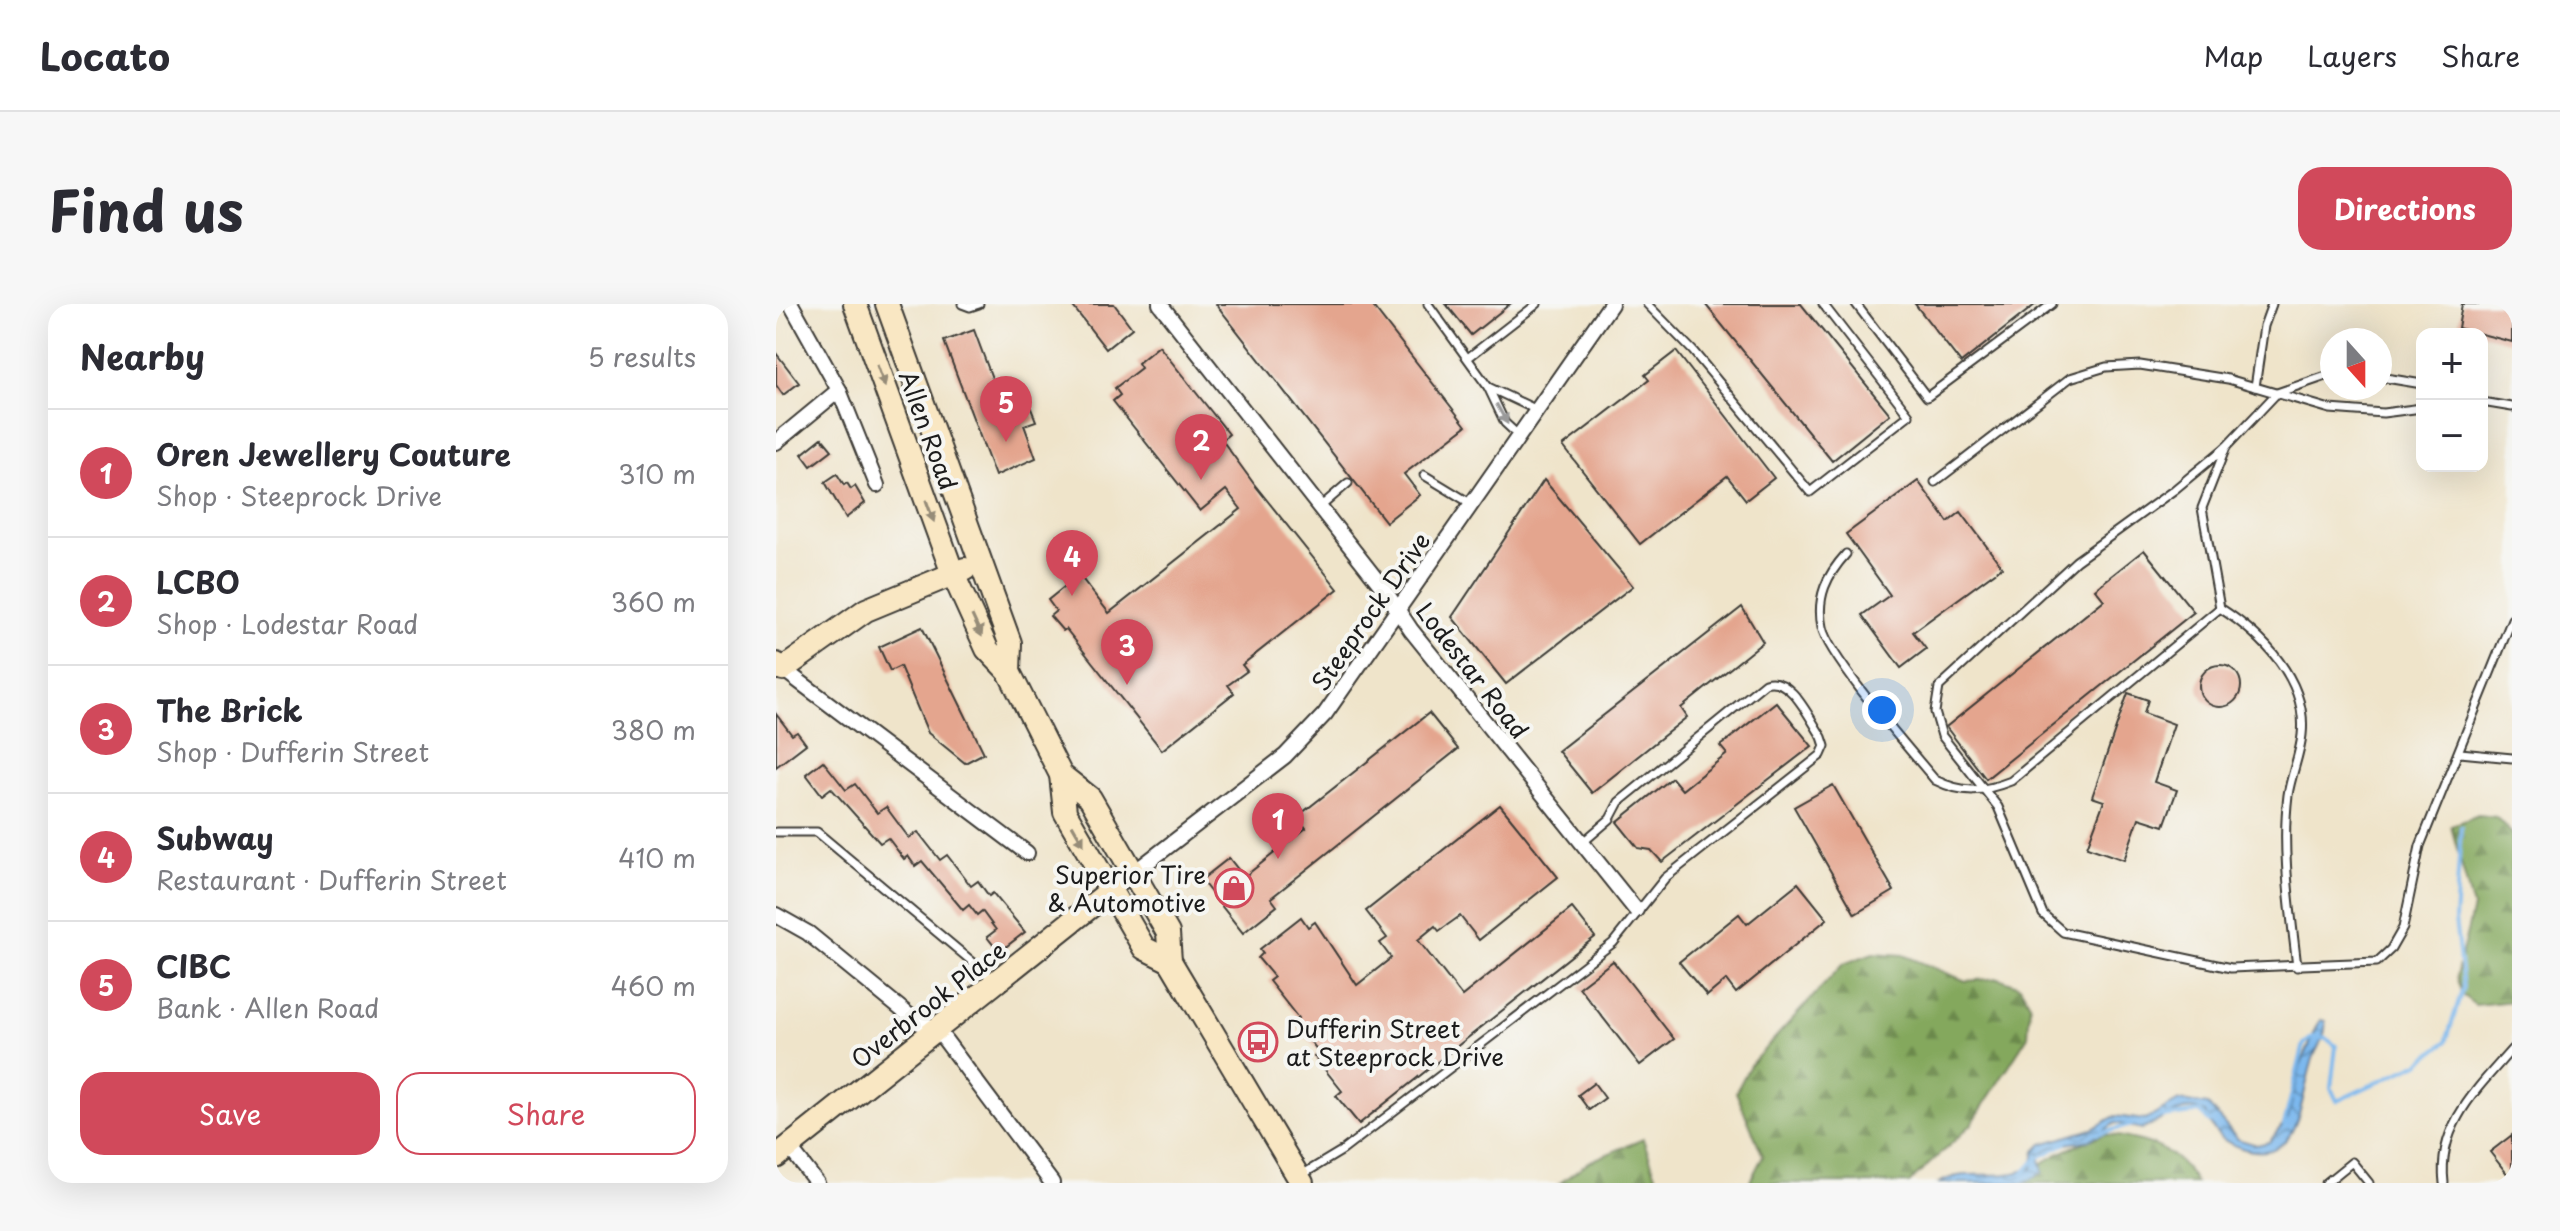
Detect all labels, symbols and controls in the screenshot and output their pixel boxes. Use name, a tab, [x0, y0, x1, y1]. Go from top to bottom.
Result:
text: Locato	[40, 27, 170, 84]
text: Map	[2203, 34, 2263, 77]
text: Layers	[2307, 34, 2397, 77]
text: Share	[2441, 34, 2520, 77]
text: Find us	[48, 166, 244, 251]
button: Directions	[2298, 167, 2512, 250]
north arrow	[2320, 328, 2392, 400]
map controls	[2416, 328, 2488, 472]
button: +	[2416, 328, 2488, 400]
text: Nearby	[80, 330, 205, 382]
text: 5 results	[588, 337, 696, 376]
one-way arrow	[876, 364, 888, 388]
street label: Allen Road	[891, 365, 967, 495]
pin: 5	[980, 376, 1032, 442]
button: −	[2416, 400, 2488, 472]
one-way arrow	[1494, 403, 1508, 425]
pin: 2	[1175, 414, 1227, 480]
text: Oren Jewellery Couture	[156, 431, 511, 476]
text: 1	[100, 454, 112, 493]
text: 310 m	[618, 454, 696, 493]
text: Shop · Steeprock Drive	[156, 476, 442, 515]
one-way arrow	[924, 499, 937, 523]
street label: Steeprock Drive	[1302, 524, 1438, 698]
pin: 4	[1046, 530, 1098, 596]
text: LCBO	[156, 559, 240, 604]
text: 2	[97, 582, 115, 621]
text: 360 m	[611, 582, 696, 621]
street label: Lodestar Road	[1408, 594, 1538, 746]
text: Shop · Lodestar Road	[156, 604, 418, 643]
one-way arrow	[970, 614, 984, 638]
pin: 3	[1101, 619, 1153, 685]
text: The Brick	[156, 687, 303, 732]
your location	[1862, 690, 1902, 730]
text: 3	[97, 710, 115, 749]
text: 380 m	[611, 710, 696, 749]
text: Shop · Dufferin Street	[156, 732, 429, 771]
pin: 1	[1252, 793, 1304, 859]
text: Subway	[156, 815, 273, 860]
one-way arrow	[1071, 824, 1085, 846]
text: 4	[97, 838, 115, 877]
text: 410 m	[618, 838, 696, 877]
place label: Superior Tire & Automotive	[1048, 856, 1206, 920]
text: Restaurant · Dufferin Street	[156, 860, 507, 899]
shop icon: Superior Tire & Automotive	[1213, 867, 1255, 909]
street label: Overbrook Place	[843, 932, 1013, 1076]
text: CIBC	[156, 943, 231, 988]
text: 5	[98, 966, 114, 1005]
text: 460 m	[611, 966, 696, 1005]
text: Bank · Allen Road	[156, 988, 379, 1027]
place label: Dufferin Street at Steeprock Drive	[1286, 1010, 1504, 1074]
bus stop icon: Dufferin Street at Steeprock Drive	[1237, 1021, 1279, 1063]
button: Save	[80, 1072, 380, 1155]
button: Share	[396, 1072, 696, 1155]

